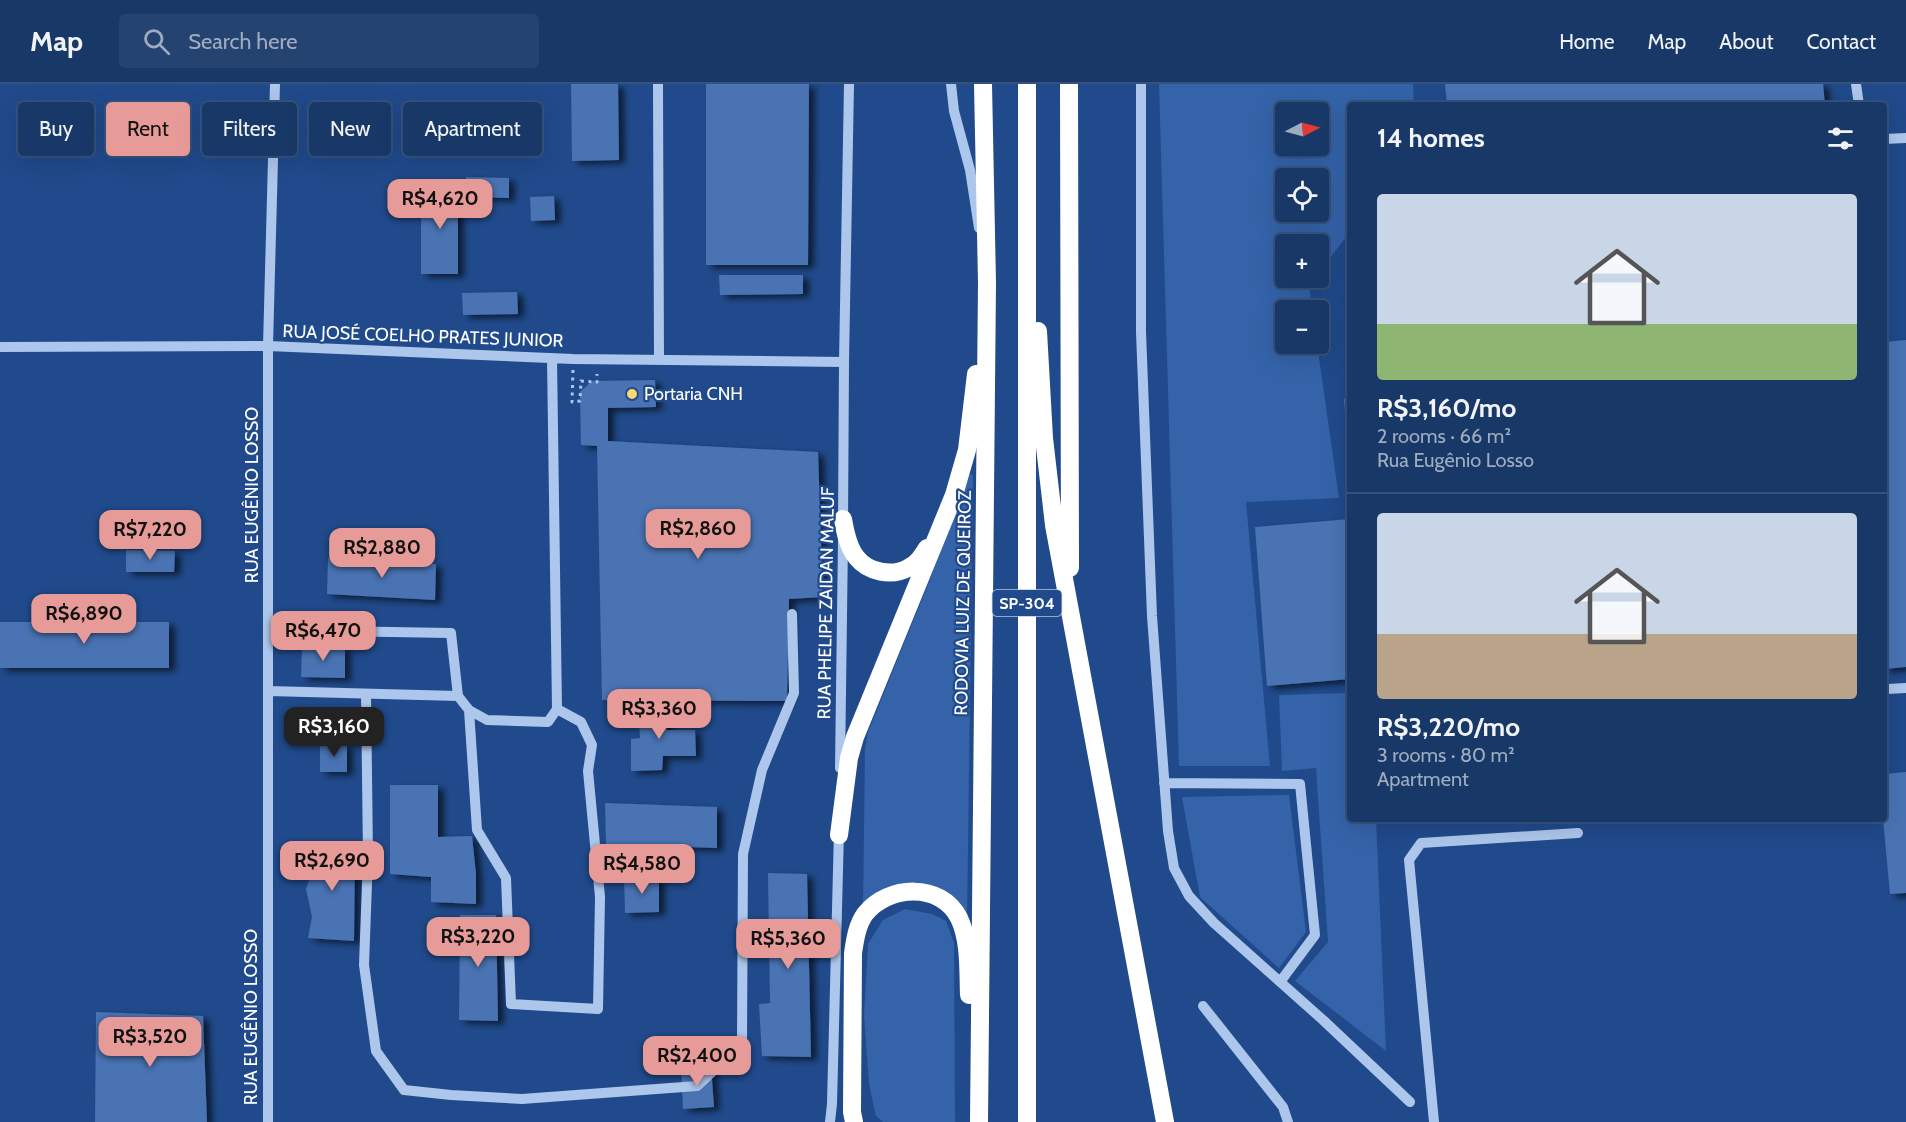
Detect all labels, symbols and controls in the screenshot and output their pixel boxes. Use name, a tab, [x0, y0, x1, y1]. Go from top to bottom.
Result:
search box	[119, 14, 539, 68]
text: Map	[30, 24, 83, 58]
icon: search	[140, 25, 173, 58]
text: Search here	[188, 28, 297, 55]
text: Home	[1559, 29, 1615, 54]
text: Map	[1648, 29, 1686, 54]
text: About	[1719, 29, 1773, 54]
text: Contact	[1806, 29, 1876, 54]
chip: Buy	[18, 102, 94, 156]
chip: Rent	[106, 102, 190, 156]
chip: Filters	[202, 102, 297, 156]
chip: New	[309, 102, 391, 156]
chip: Apartment	[403, 102, 542, 156]
north arrow	[1275, 102, 1329, 156]
map controls	[1275, 102, 1329, 354]
text: 14 homes	[1377, 122, 1485, 154]
icon: filters	[1824, 122, 1857, 155]
button: locate	[1275, 168, 1329, 222]
pin: R$4,620	[385, 179, 495, 230]
text: R$4,620	[401, 186, 479, 210]
icon: home	[1563, 233, 1671, 341]
button: +	[1275, 234, 1329, 288]
button: −	[1275, 300, 1329, 354]
street label: RUA JOSÉ COELHO PRATES JUNIOR	[282, 320, 564, 352]
place label: Portaria CNH	[644, 383, 743, 405]
marker: Portaria CNH	[625, 387, 639, 401]
text: R$3,160/mo	[1377, 392, 1516, 424]
street label: RUA EUGÊNIO LOSSO	[241, 407, 263, 583]
text: 2 rooms · 66 m²	[1377, 424, 1511, 448]
text: Rua Eugênio Losso	[1377, 448, 1534, 472]
street label: RUA PHELIPE ZAIDAN MALUF	[813, 486, 839, 720]
street label: RODOVIA LUIZ DE QUEIROZ	[950, 490, 976, 716]
pin: R$2,860	[643, 509, 753, 560]
pin: R$7,220	[95, 510, 205, 561]
text: R$2,860	[660, 516, 736, 540]
text: R$7,220	[113, 517, 187, 541]
pin: R$2,880	[327, 528, 437, 579]
text: R$2,880	[343, 535, 421, 559]
icon: home	[1563, 552, 1671, 660]
road number: SP-304	[992, 590, 1062, 616]
pin: R$6,890	[29, 594, 139, 645]
text: R$6,890	[45, 601, 123, 625]
pin: R$6,470	[268, 611, 378, 662]
text: R$6,470	[285, 618, 361, 642]
pin: R$3,360	[604, 689, 714, 740]
text: R$3,360	[621, 696, 697, 720]
pin: R$3,160	[279, 707, 389, 758]
text: R$3,220/mo	[1377, 711, 1520, 743]
text: R$3,160	[298, 714, 370, 738]
text: 3 rooms · 80 m²	[1377, 743, 1515, 767]
text: Apartment	[1377, 767, 1469, 791]
pin: R$2,690	[277, 841, 387, 892]
pin: R$4,580	[587, 844, 697, 895]
text: R$2,690	[294, 848, 370, 872]
text: R$4,580	[603, 851, 681, 875]
pin: R$3,220	[423, 917, 533, 968]
pin: R$5,360	[733, 919, 843, 970]
text: R$3,220	[441, 924, 515, 948]
text: R$5,360	[750, 926, 826, 950]
street label: RUA EUGÊNIO LOSSO	[240, 929, 262, 1105]
pin: R$3,520	[95, 1017, 205, 1068]
text: R$3,520	[113, 1024, 187, 1048]
pin: R$2,400	[642, 1036, 752, 1087]
text: R$2,400	[657, 1043, 737, 1067]

